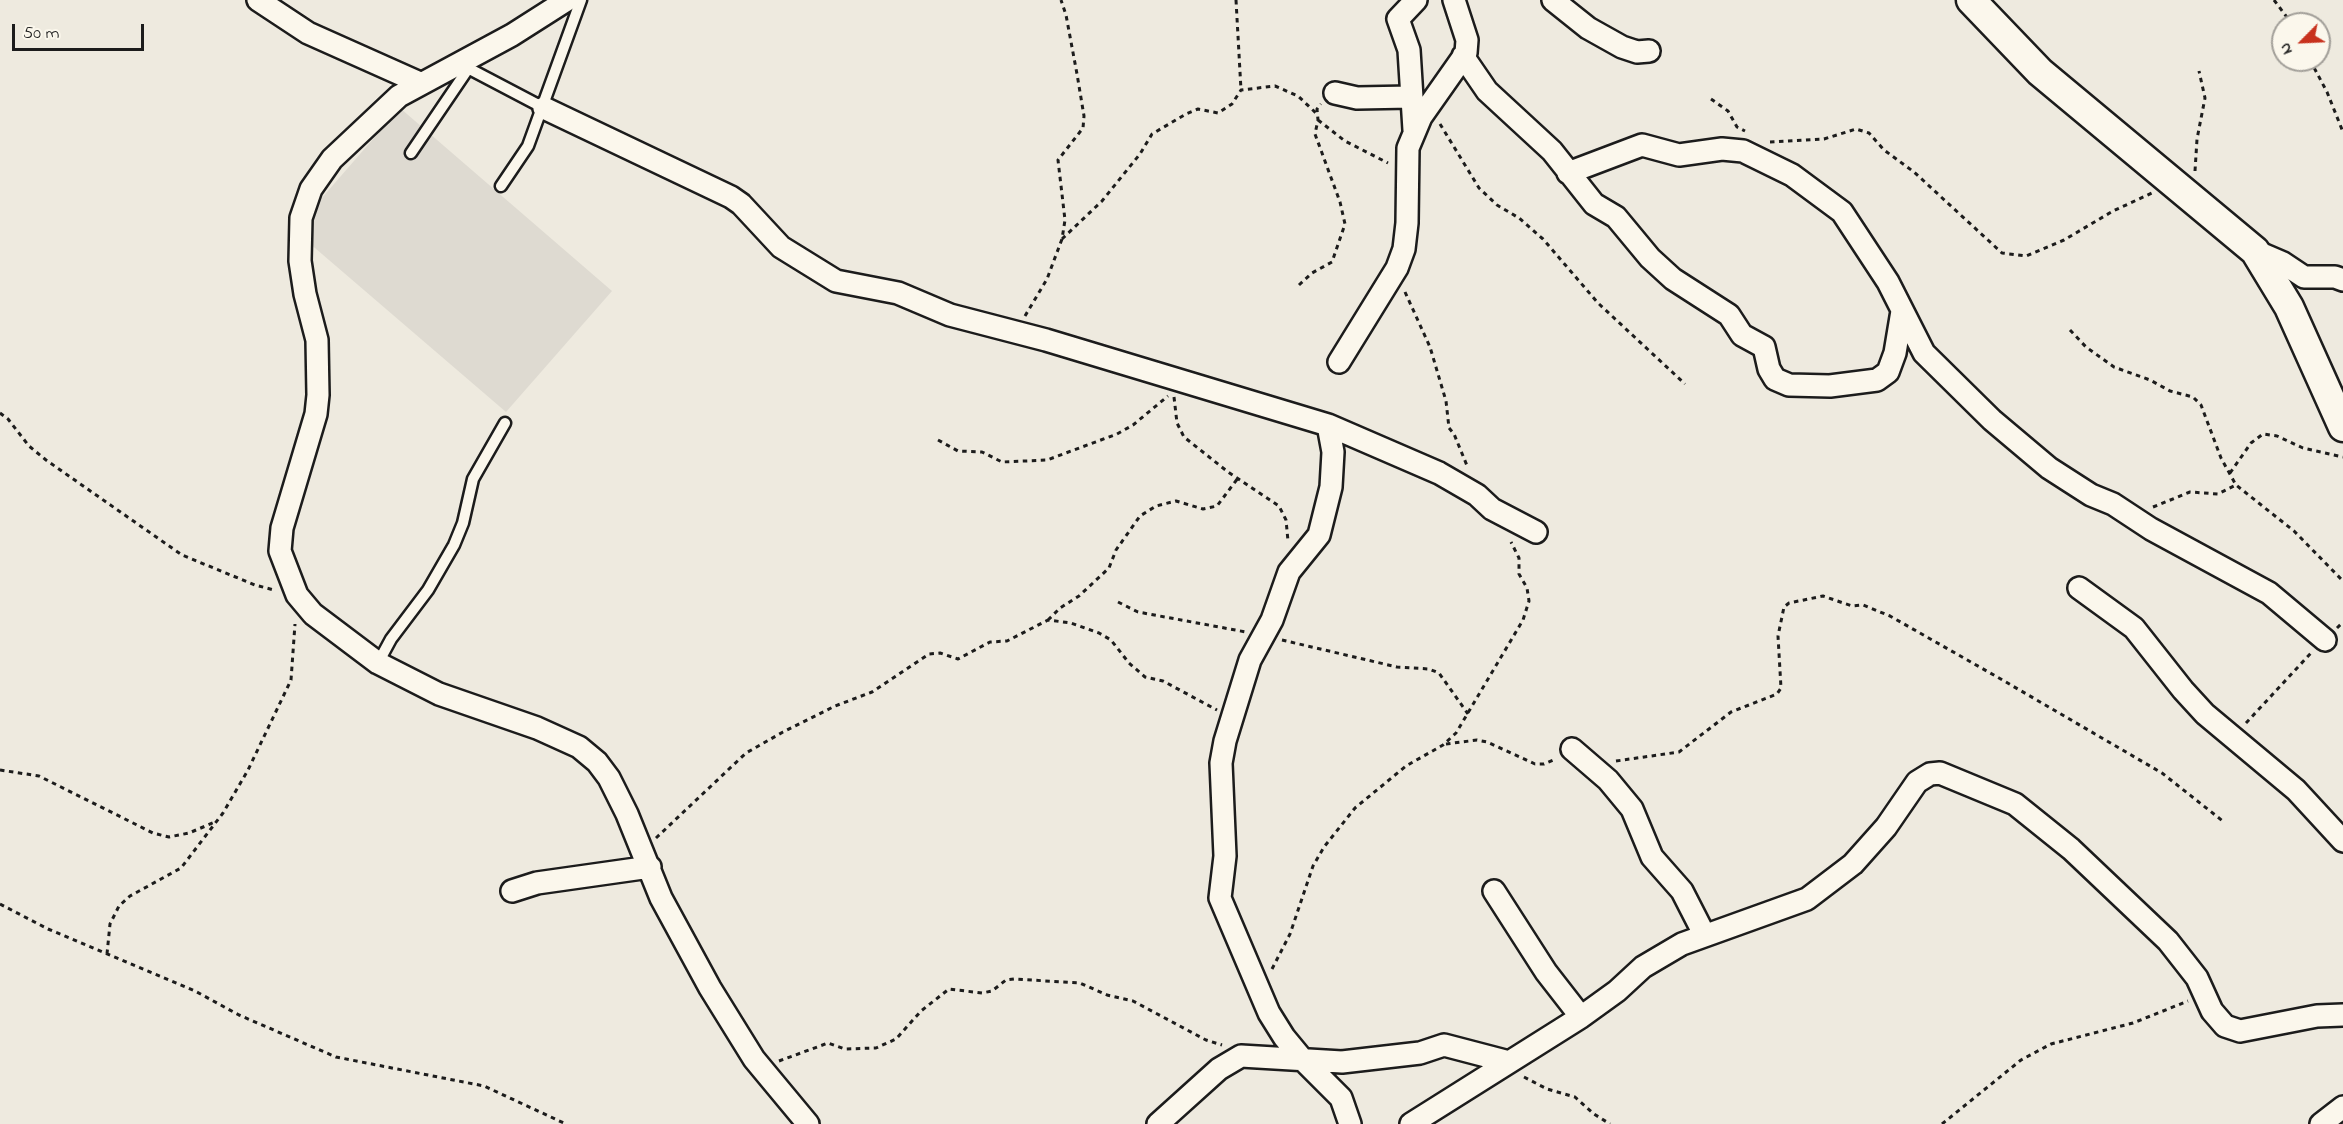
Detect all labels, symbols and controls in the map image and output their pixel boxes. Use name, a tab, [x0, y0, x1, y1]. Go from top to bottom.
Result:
scale bar	[15, 12, 147, 50]
north arrow	[2271, 12, 2331, 72]
text: 50 m	[23, 21, 60, 47]
text: N	[2273, 39, 2300, 58]

